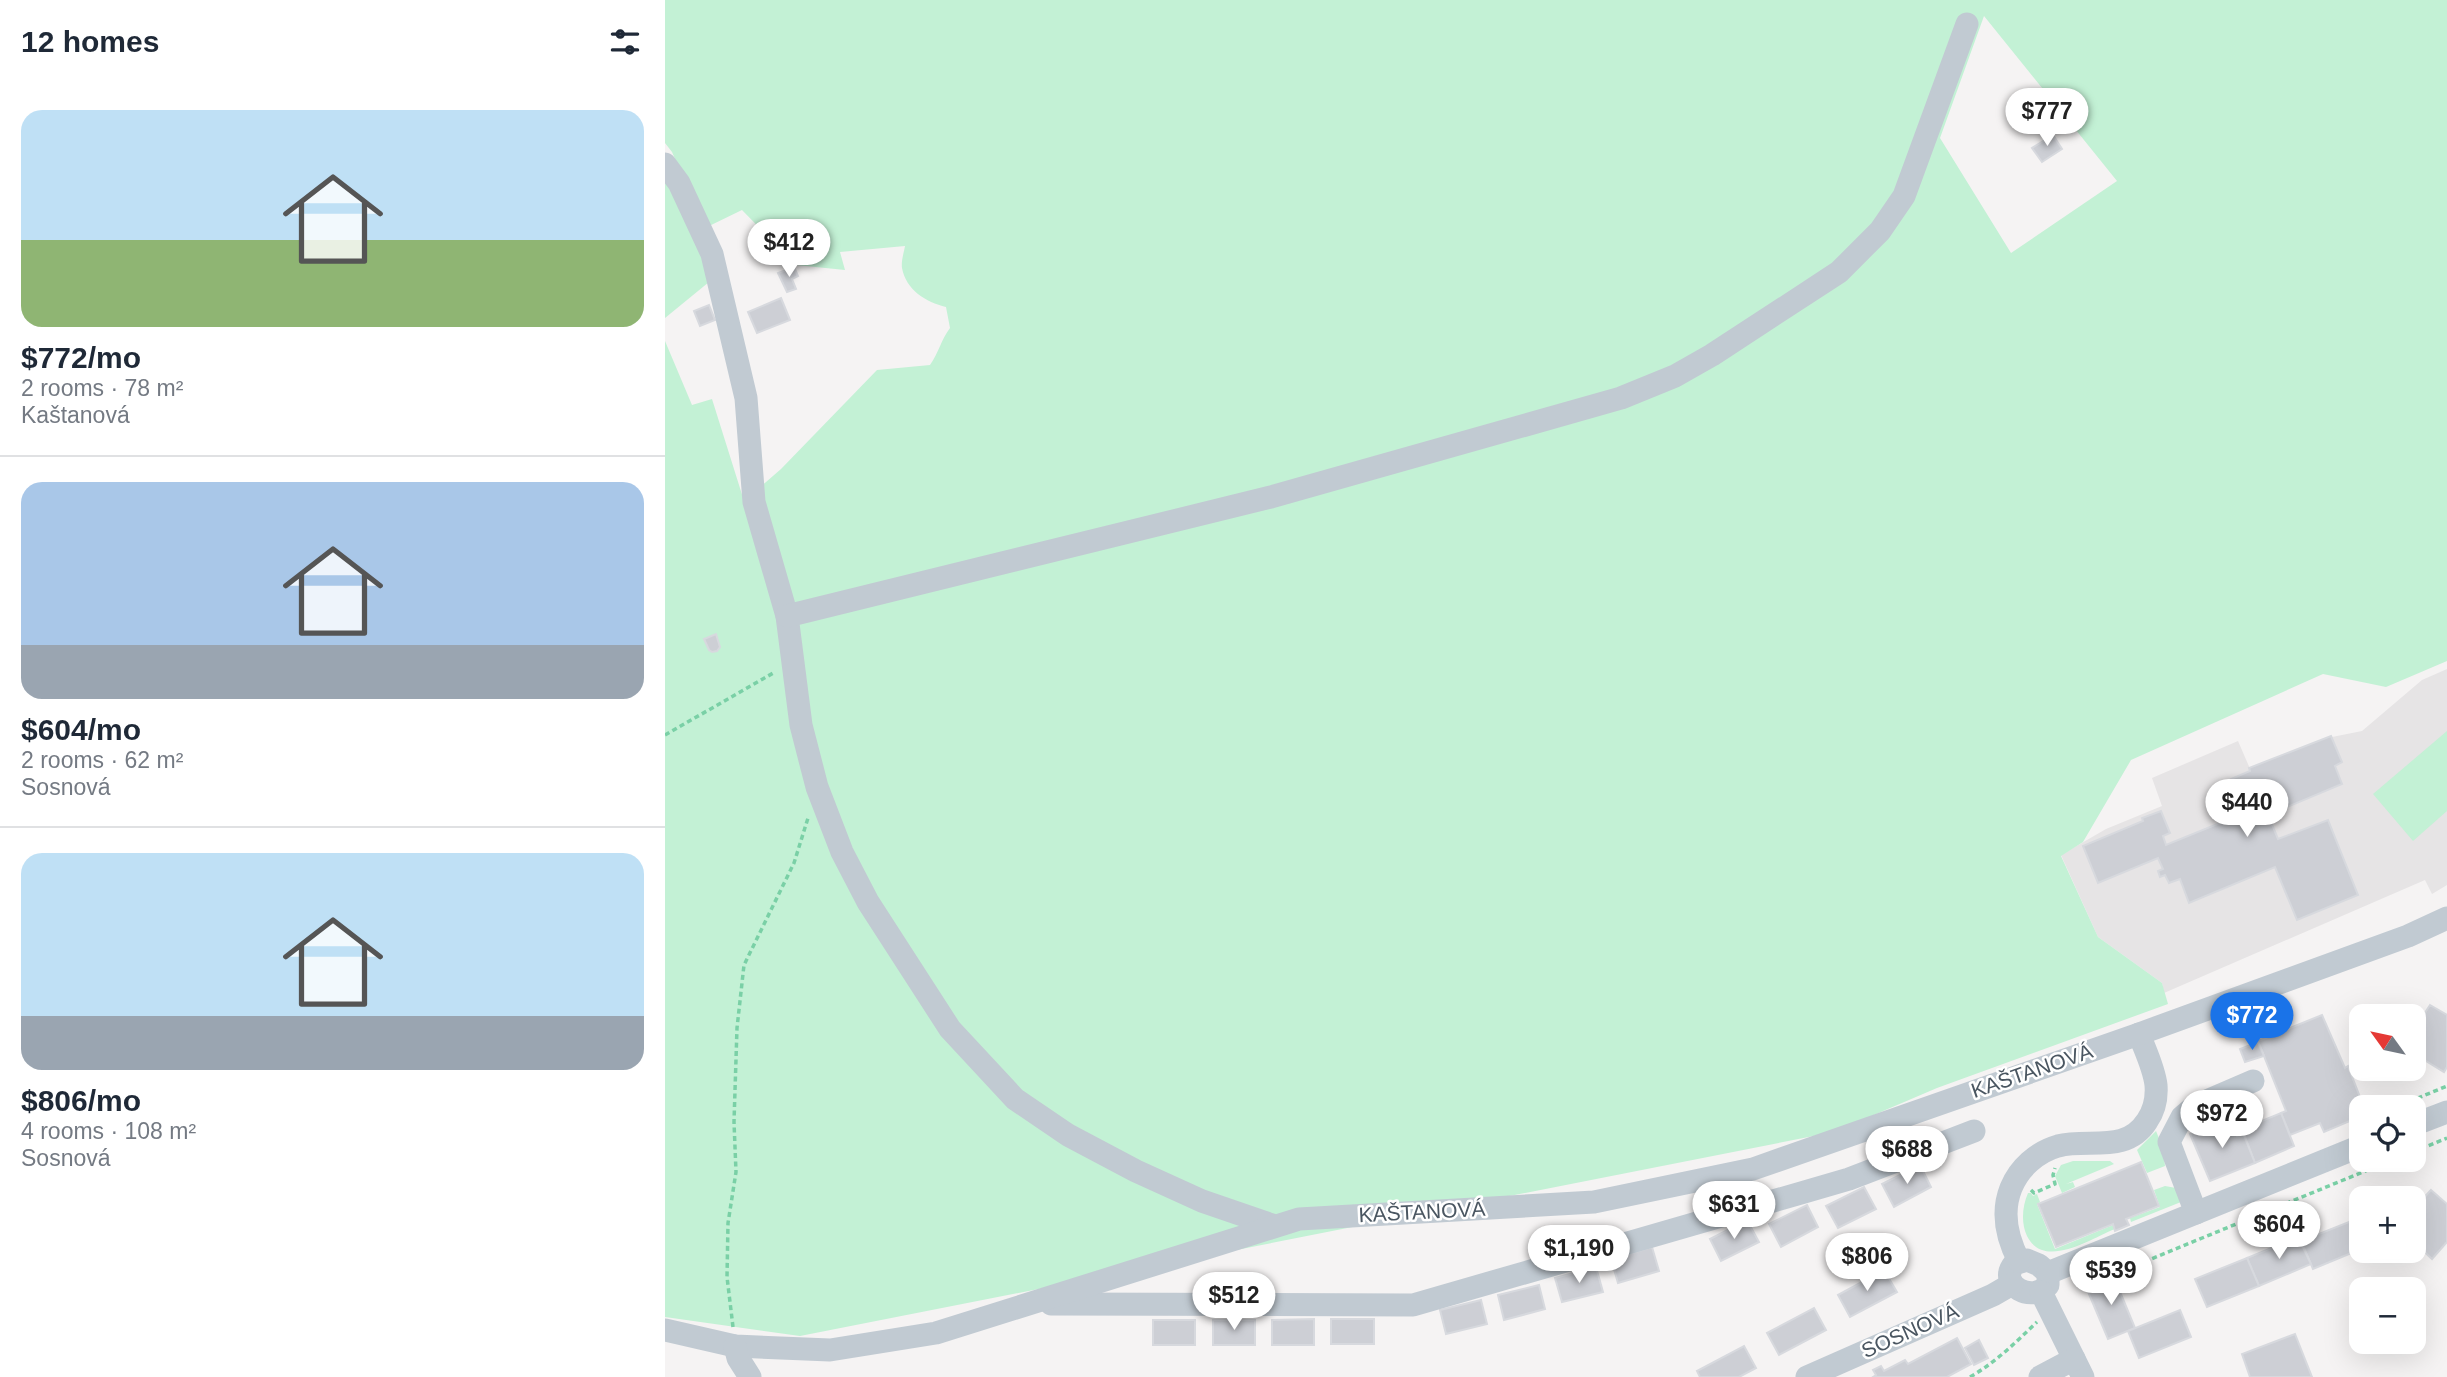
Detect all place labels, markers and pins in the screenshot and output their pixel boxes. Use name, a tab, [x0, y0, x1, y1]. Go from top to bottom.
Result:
pin: $777	[2006, 88, 2088, 148]
pin: $412	[748, 219, 830, 279]
pin: $440	[2206, 780, 2288, 839]
pin: $772	[2211, 992, 2293, 1052]
pin: $972	[2181, 1090, 2263, 1150]
pin: $688	[1866, 1126, 1948, 1186]
pin: $631	[1693, 1182, 1775, 1241]
pin: $604	[2238, 1202, 2320, 1261]
pin: $1,190	[1522, 1226, 1636, 1285]
pin: $806	[1826, 1234, 1908, 1293]
pin: $539	[2070, 1248, 2152, 1307]
pin: $512	[1193, 1272, 1275, 1332]

